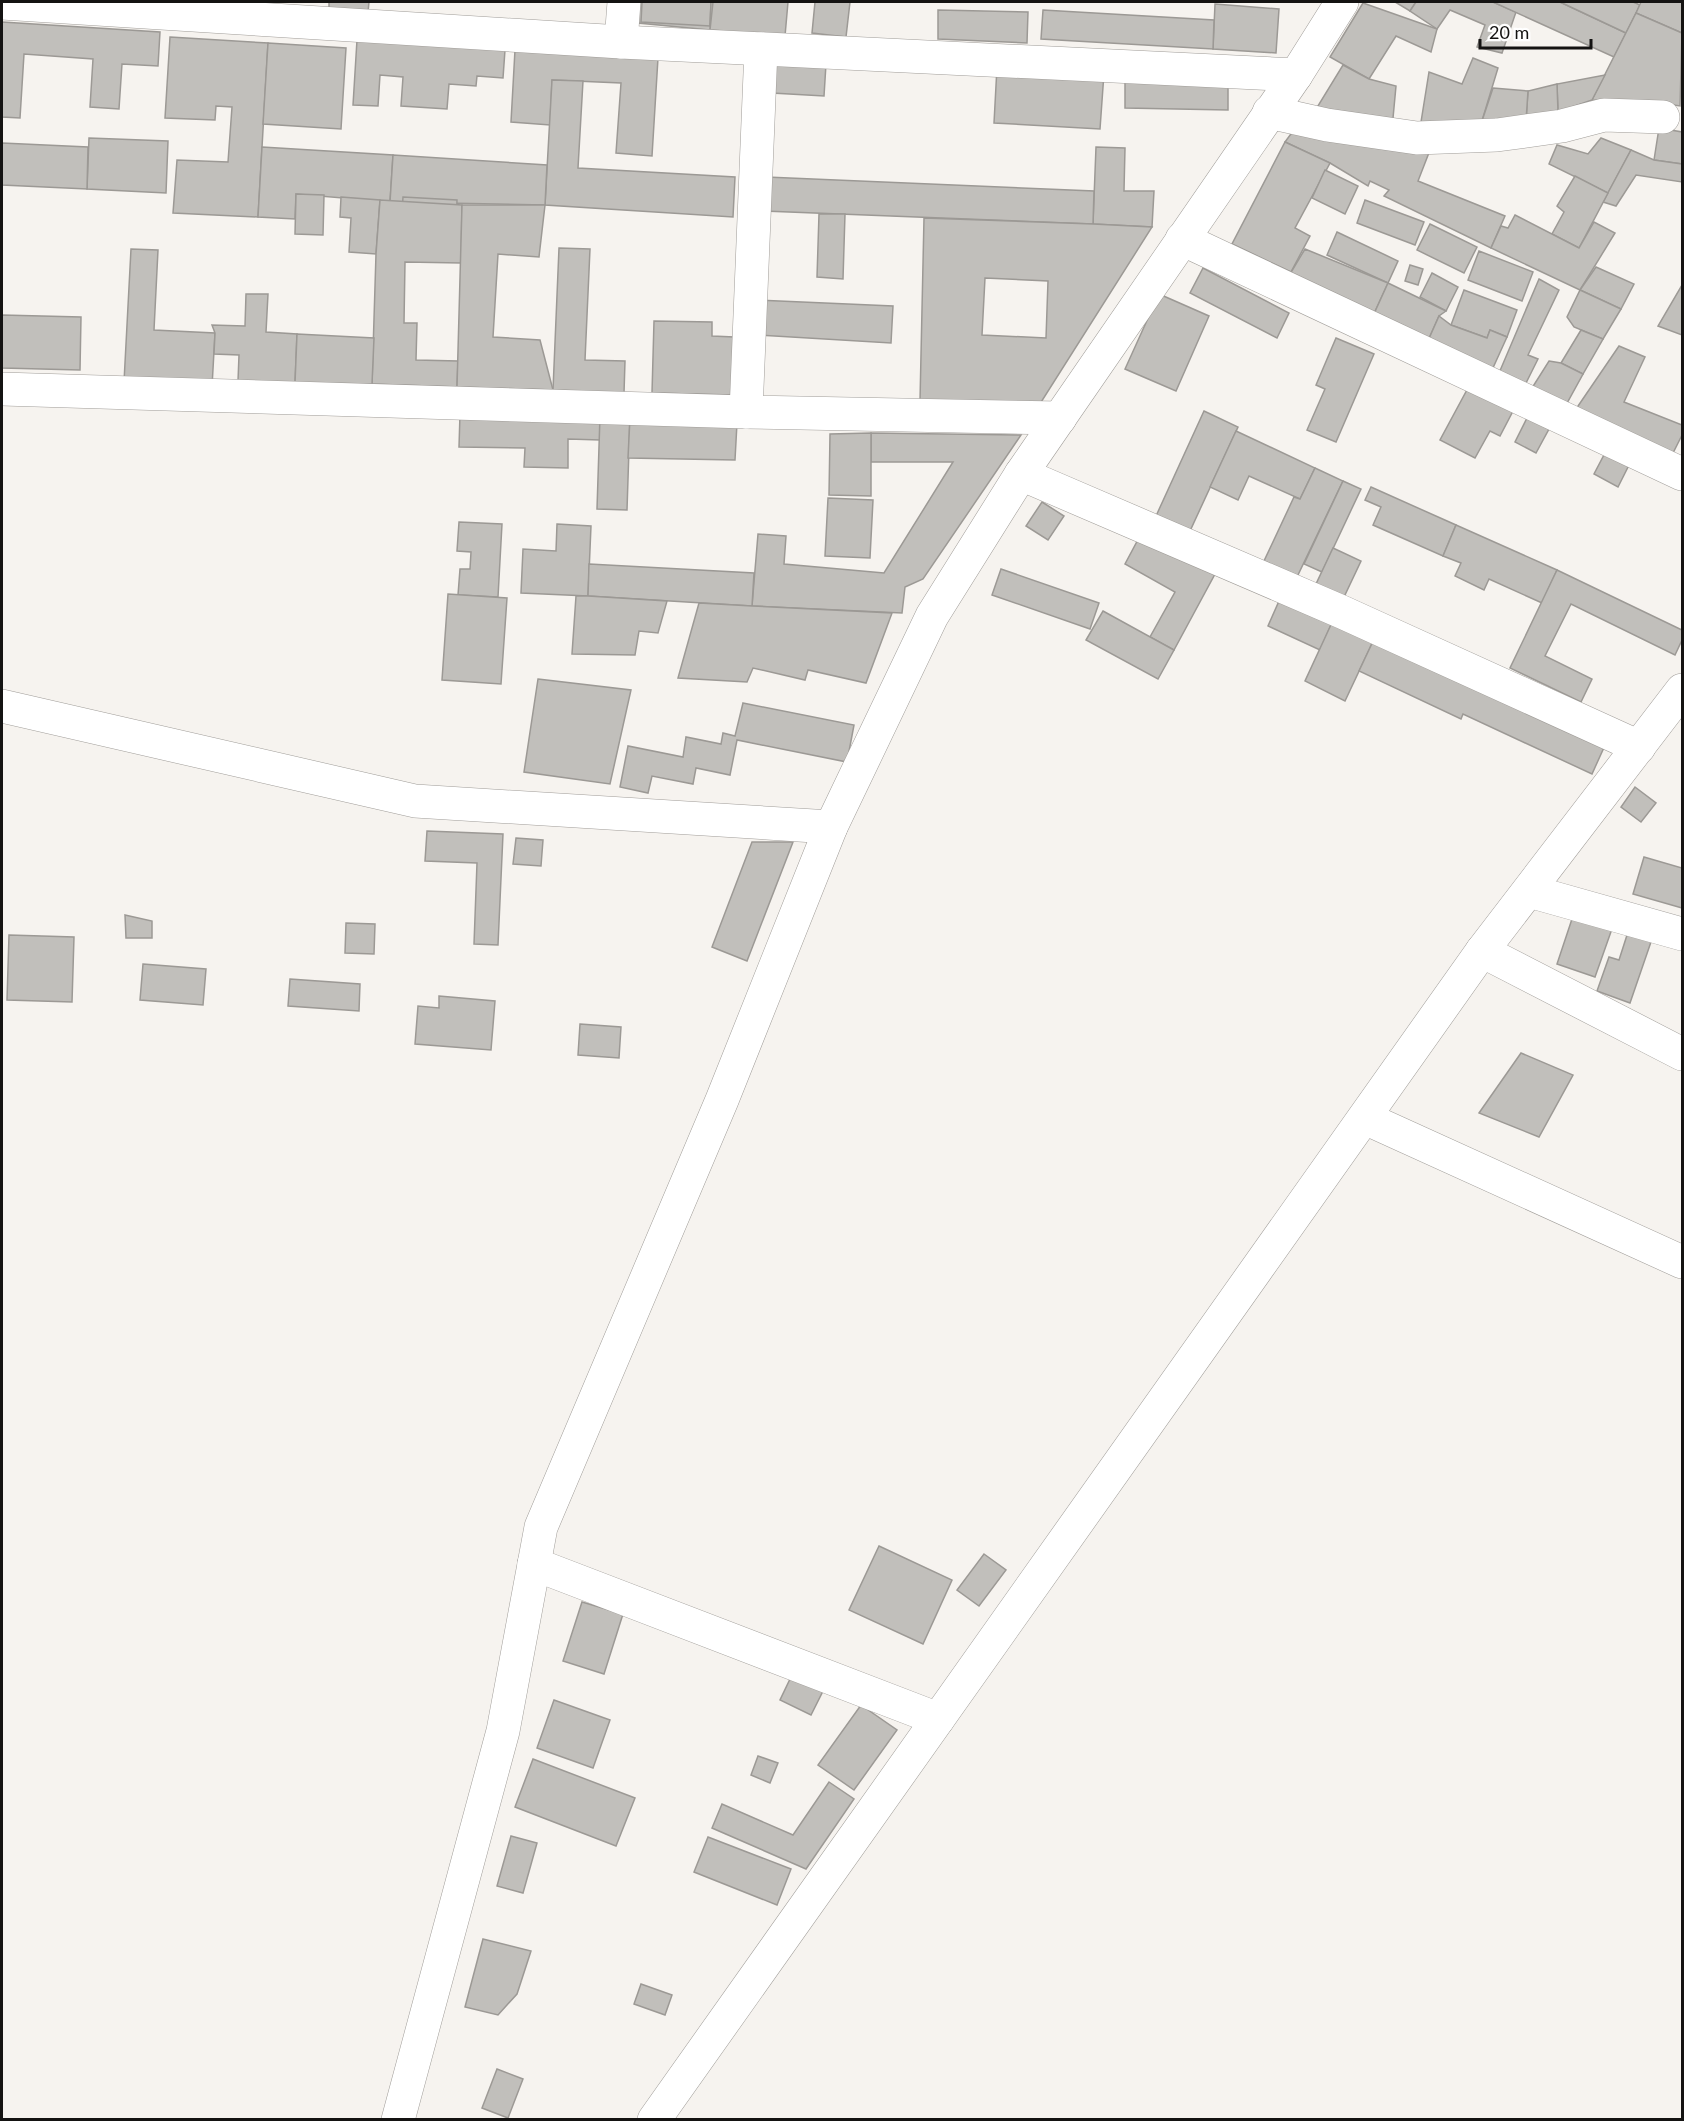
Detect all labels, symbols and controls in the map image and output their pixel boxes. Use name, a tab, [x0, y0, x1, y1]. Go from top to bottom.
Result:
scale bar	[1480, 12, 1591, 50]
text: 20 m	[1489, 21, 1529, 43]

